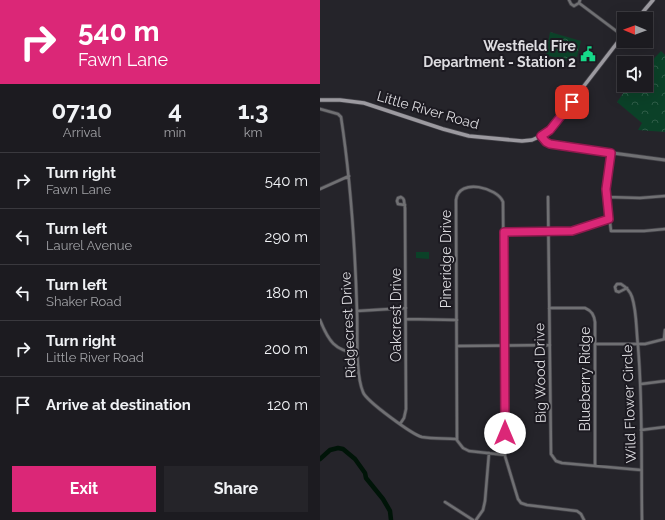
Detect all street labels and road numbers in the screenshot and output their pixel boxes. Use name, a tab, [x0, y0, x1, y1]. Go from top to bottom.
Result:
street label: Little River Road	[375, 88, 481, 132]
street label: Pineridge Drive	[438, 210, 454, 308]
street label: Oakcrest Drive	[388, 268, 404, 362]
street label: Ridgecrest Drive	[337, 271, 359, 379]
street label: Big Wood Drive	[531, 323, 549, 423]
street label: Blueberry Ridge	[577, 327, 593, 431]
street label: Wild Flower Circle	[619, 345, 639, 463]

